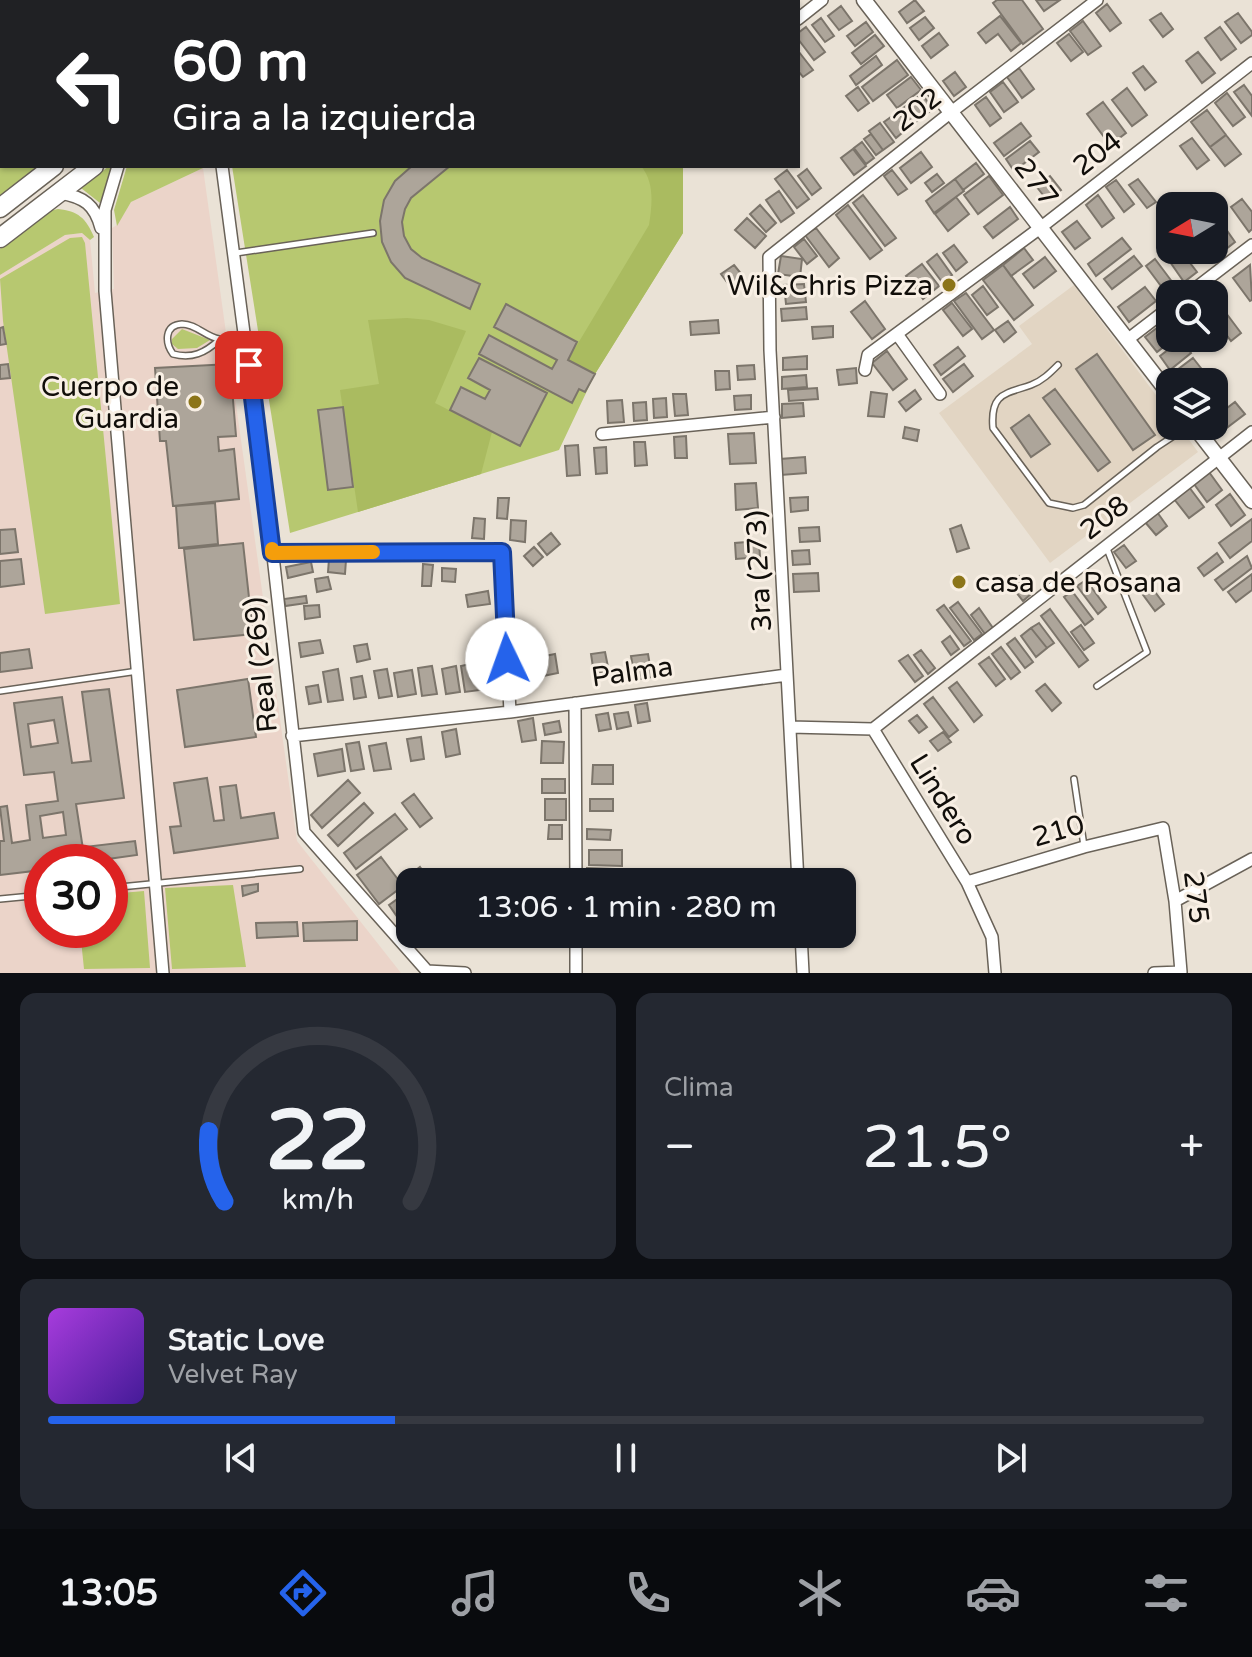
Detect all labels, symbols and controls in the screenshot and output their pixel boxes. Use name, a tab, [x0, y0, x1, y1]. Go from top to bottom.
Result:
text: 60 m	[172, 29, 308, 96]
icon: left	[40, 32, 144, 136]
street label: 202	[886, 80, 949, 139]
text: Gira a la izquierda	[172, 97, 477, 140]
street label: 204	[1066, 124, 1129, 183]
street label: 277	[1007, 151, 1066, 214]
north arrow	[1156, 192, 1228, 264]
map controls	[1156, 192, 1228, 440]
place label: Wil&Chris Pizza	[727, 269, 933, 303]
marker: Wil&Chris Pizza	[940, 276, 958, 294]
button: search	[1156, 280, 1228, 352]
pin	[215, 331, 283, 399]
icon: arrive	[227, 343, 271, 387]
button: layers	[1156, 368, 1228, 440]
place label: Cuerpo de Guardia	[41, 370, 179, 436]
marker: Cuerpo de Guardia	[186, 393, 204, 411]
street label: 208	[1073, 488, 1136, 547]
street label: 3ra (273)	[739, 509, 779, 633]
place label: casa de Rosana	[975, 566, 1182, 600]
marker: casa de Rosana	[950, 573, 968, 591]
street label: Real (269)	[237, 595, 285, 734]
position arrow	[465, 617, 549, 701]
street label: Palma	[589, 649, 675, 695]
street label: Lindero	[902, 748, 984, 851]
street label: 210	[1028, 807, 1088, 855]
speed limit sign: 30	[24, 844, 128, 948]
street label: 275	[1176, 869, 1216, 925]
text: 13:06 · 1 min · 280 m	[475, 889, 777, 926]
text: Clima	[664, 1072, 734, 1103]
text: 22	[266, 1092, 370, 1192]
text: 21.5°	[862, 1112, 1012, 1184]
text: −	[664, 1121, 695, 1174]
text: +	[1179, 1121, 1204, 1174]
text: km/h	[282, 1183, 354, 1217]
text: Static Love	[168, 1322, 324, 1359]
text: Velvet Ray	[168, 1359, 298, 1390]
icon: previous	[219, 1436, 263, 1480]
icon: pause	[604, 1436, 648, 1480]
icon: next	[989, 1436, 1033, 1480]
icon: directions	[275, 1565, 331, 1621]
icon: music	[447, 1565, 503, 1621]
icon: phone	[620, 1565, 676, 1621]
icon: climate	[792, 1565, 848, 1621]
icon: car	[965, 1565, 1021, 1621]
icon: filters	[1138, 1565, 1194, 1621]
text: 13:05	[58, 1572, 158, 1615]

